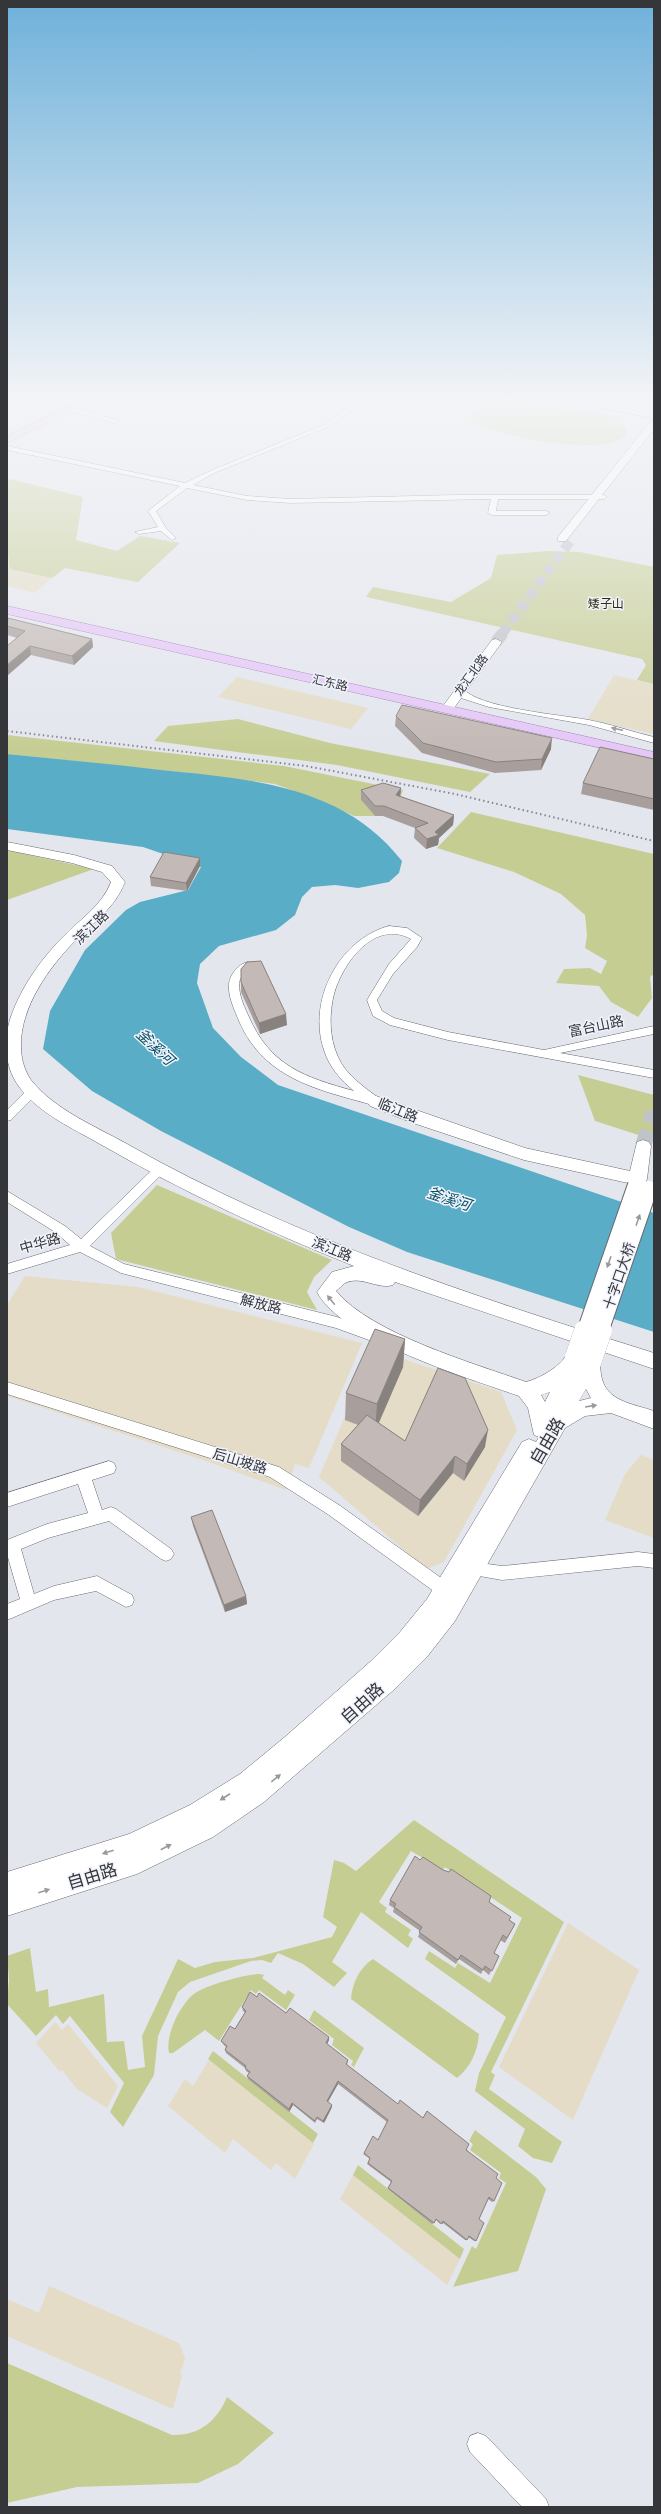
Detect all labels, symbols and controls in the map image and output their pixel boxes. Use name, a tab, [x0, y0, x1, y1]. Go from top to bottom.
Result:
park label: 矮子山	[588, 597, 624, 611]
street label: 龙汇北路	[451, 651, 491, 699]
street label: 汇东路	[311, 672, 349, 694]
one-way arrow	[610, 726, 623, 732]
street label: 滨江路	[70, 907, 112, 948]
street label: 富台山路	[567, 1012, 625, 1041]
water label: 釜溪河	[132, 1025, 180, 1071]
street label: 临江路	[375, 1095, 420, 1126]
water label: 釜溪河	[425, 1183, 476, 1215]
one-way arrow	[635, 1213, 641, 1225]
street label: 中华路	[18, 1230, 63, 1257]
street label: 滨江路	[309, 1234, 354, 1265]
street label: 十字口大桥	[600, 1240, 639, 1312]
one-way arrow	[606, 1256, 612, 1268]
street label: 解放路	[238, 1291, 283, 1318]
one-way arrow	[327, 1295, 335, 1306]
one-way arrow	[585, 1403, 597, 1409]
street label: 自由路	[526, 1414, 569, 1469]
street label: 后山坡路	[211, 1445, 269, 1478]
street label: 自由路	[336, 1679, 388, 1728]
one-way arrow	[270, 1773, 281, 1782]
one-way arrow	[220, 1793, 230, 1801]
one-way arrow	[161, 1844, 172, 1851]
one-way arrow	[102, 1849, 114, 1855]
street label: 自由路	[65, 1859, 120, 1894]
one-way arrow	[39, 1888, 51, 1894]

